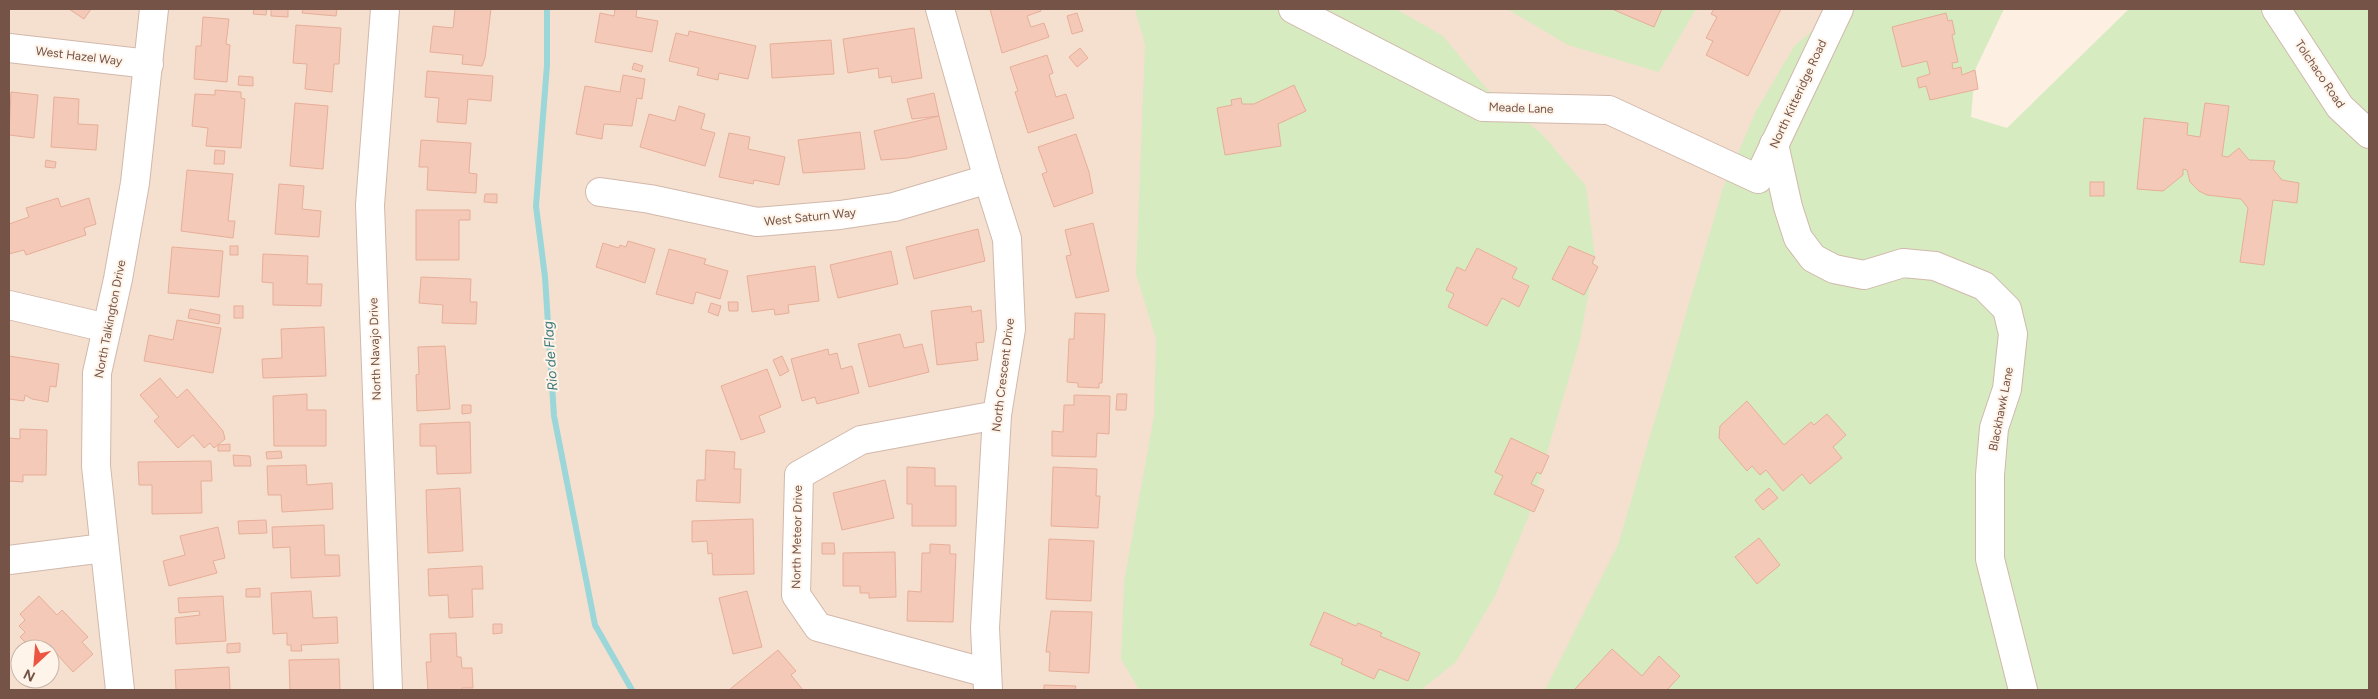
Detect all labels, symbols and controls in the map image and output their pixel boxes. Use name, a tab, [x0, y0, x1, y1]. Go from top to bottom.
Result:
street label: North Kitteridge Road	[1767, 37, 1829, 151]
street label: Tolchaco Road	[2292, 37, 2348, 111]
street label: West Hazel Way	[35, 44, 124, 68]
street label: Meade Lane	[1488, 100, 1554, 116]
street label: West Saturn Way	[763, 205, 857, 229]
street label: North Talkington Drive	[92, 258, 128, 379]
street label: North Navajo Drive	[366, 297, 384, 401]
street label: North Crescent Drive	[989, 317, 1017, 433]
water label: Rio de Flag	[540, 320, 561, 392]
street label: Blackhawk Lane	[1986, 366, 2016, 452]
street label: North Meteor Drive	[789, 484, 805, 589]
north arrow	[10, 639, 60, 689]
text: N	[21, 665, 38, 685]

